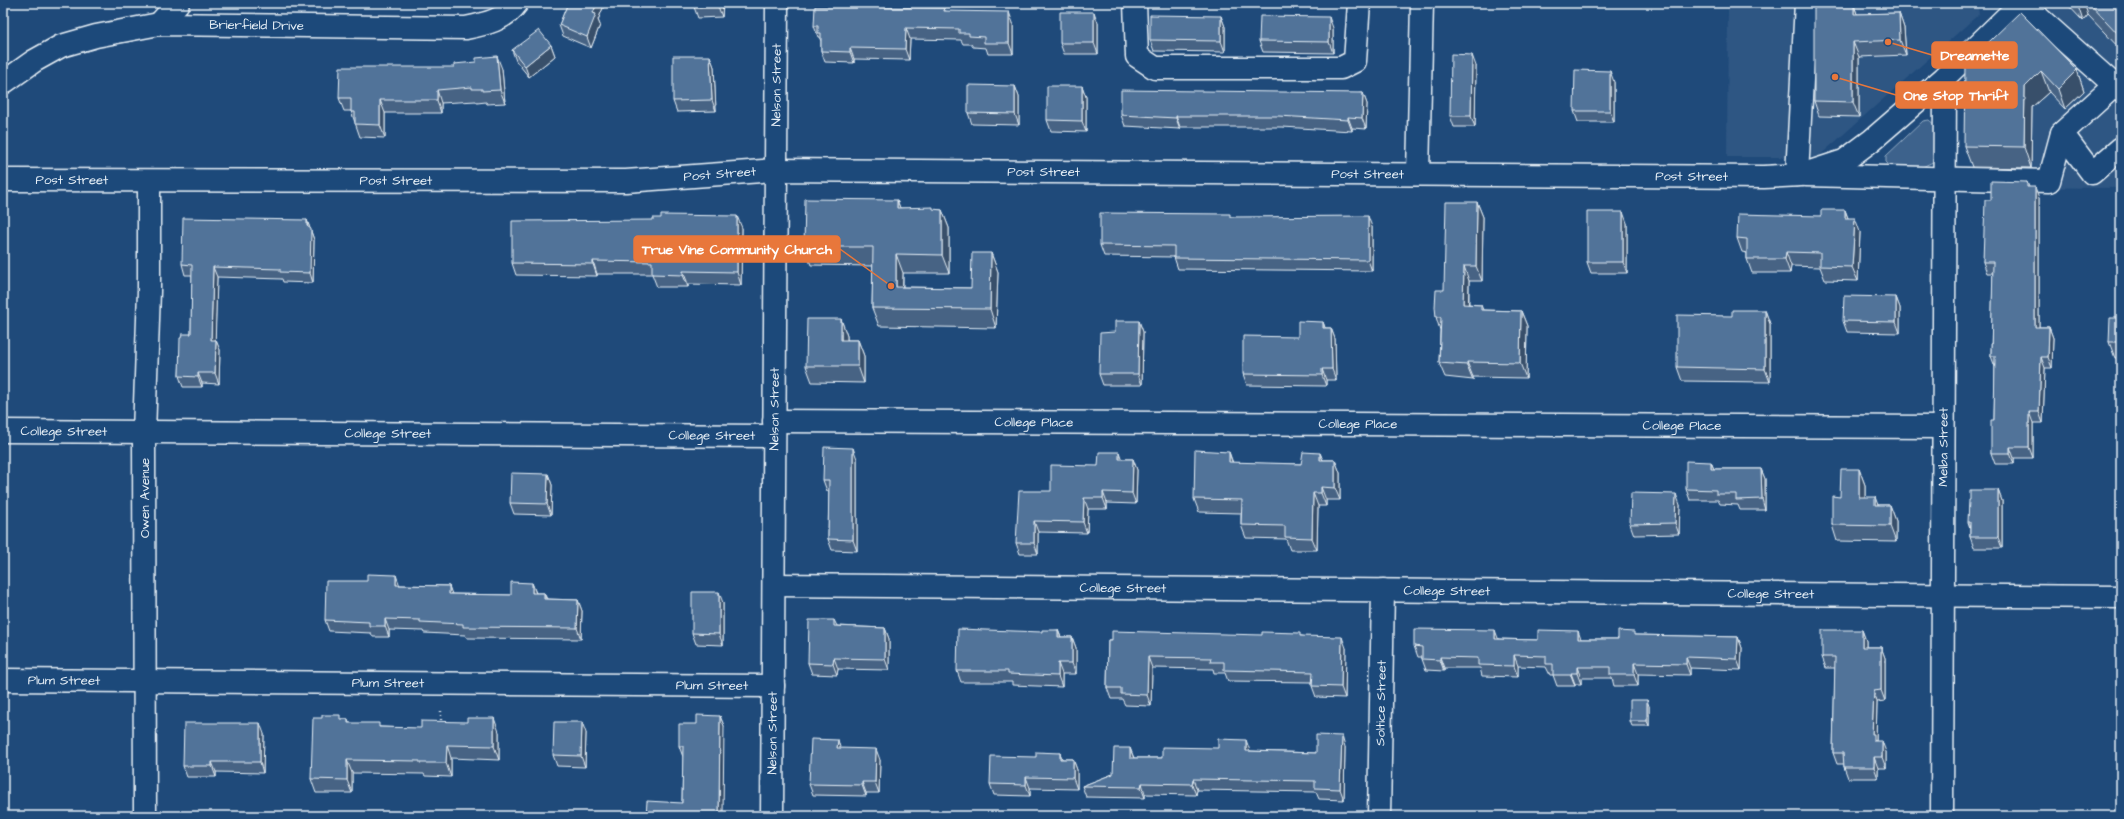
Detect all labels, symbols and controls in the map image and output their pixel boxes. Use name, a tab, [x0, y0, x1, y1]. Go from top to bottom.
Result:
street label: Brierfield Drive	[209, 16, 304, 35]
callout: Dreamette	[1932, 42, 2017, 68]
street label: Nelson Street	[767, 43, 786, 127]
text: Dreamette	[1941, 46, 2010, 66]
callout: One Stop Thrift	[1896, 82, 2017, 108]
text: One Stop Thrift	[1904, 86, 2009, 106]
street label: Post Street	[683, 162, 757, 186]
street label: Post Street	[1007, 163, 1081, 181]
street label: Post Street	[1331, 165, 1405, 183]
street label: Post Street	[1655, 167, 1729, 186]
street label: Post Street	[36, 171, 109, 189]
street label: Post Street	[360, 172, 433, 190]
callout: True Vine Community Church	[634, 236, 840, 262]
text: True Vine Community Church	[641, 240, 833, 260]
street label: Nelson Street	[765, 367, 784, 451]
street label: Melba Street	[1934, 407, 1953, 487]
street label: College Place	[995, 413, 1073, 432]
street label: College Place	[1319, 415, 1397, 434]
street label: College Place	[1642, 416, 1721, 436]
street label: College Street	[21, 422, 108, 441]
street label: College Street	[345, 424, 432, 443]
street label: College Street	[669, 426, 756, 446]
street label: Owen Avenue	[136, 458, 154, 538]
street label: College Street	[1080, 579, 1167, 598]
street label: College Street	[1403, 582, 1491, 601]
street label: College Street	[1727, 584, 1815, 604]
street label: Soltice Street	[1371, 659, 1391, 746]
street label: Plum Street	[28, 671, 101, 690]
street label: Plum Street	[352, 674, 425, 692]
street label: Plum Street	[676, 676, 749, 695]
street label: Nelson Street	[763, 691, 782, 775]

